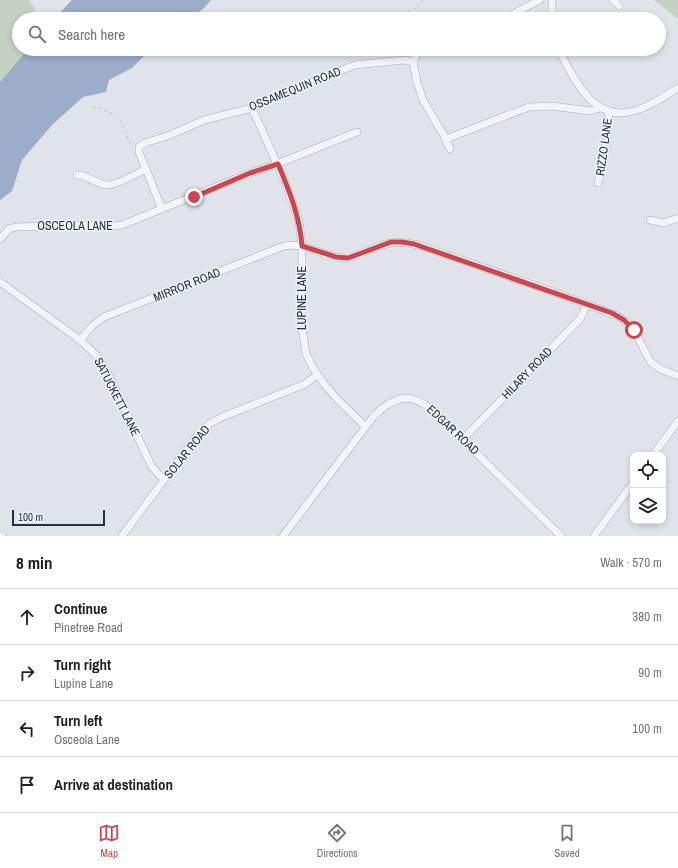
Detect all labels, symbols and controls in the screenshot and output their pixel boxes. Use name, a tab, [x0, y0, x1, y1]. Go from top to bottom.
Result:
search box	[12, 12, 666, 56]
icon: search	[26, 23, 48, 45]
text: Search here	[58, 24, 125, 45]
street label: OSSAMEQUIN ROAD	[247, 63, 343, 115]
street label: RIZZO LANE	[592, 117, 616, 177]
route end	[185, 188, 203, 206]
street label: OSCEOLA LANE	[37, 218, 113, 234]
street label: MIRROR ROAD	[151, 264, 223, 306]
street label: LUPINE LANE	[294, 266, 310, 330]
route start	[625, 321, 643, 339]
street label: HILARY ROAD	[498, 344, 556, 402]
street label: SATUCKETT LANE	[90, 355, 144, 439]
street label: EDGAR ROAD	[423, 402, 483, 458]
street label: SOLAR ROAD	[160, 422, 214, 482]
map controls	[630, 452, 666, 524]
button: locate	[630, 452, 666, 488]
button: layers	[630, 488, 666, 524]
scale bar	[12, 508, 105, 527]
text: 100 m	[18, 510, 43, 524]
text: 8 min	[16, 551, 52, 574]
text: Walk · 570 m	[600, 554, 662, 571]
text: Continue	[54, 598, 107, 619]
icon: ahead	[16, 606, 38, 628]
text: 380 m	[632, 608, 662, 625]
text: Pinetree Road	[54, 619, 123, 636]
text: Turn right	[54, 654, 111, 675]
icon: right	[16, 662, 38, 684]
text: 90 m	[638, 664, 662, 681]
text: Lupine Lane	[54, 675, 113, 692]
text: Turn left	[54, 710, 102, 731]
icon: left	[16, 718, 38, 740]
text: 100 m	[632, 720, 662, 737]
text: Osceola Lane	[54, 731, 120, 748]
icon: arrive	[16, 774, 38, 796]
text: Arrive at destination	[54, 774, 173, 795]
tab: Map	[98, 822, 120, 860]
tab: Directions	[317, 822, 358, 860]
tab: Saved	[554, 822, 580, 860]

